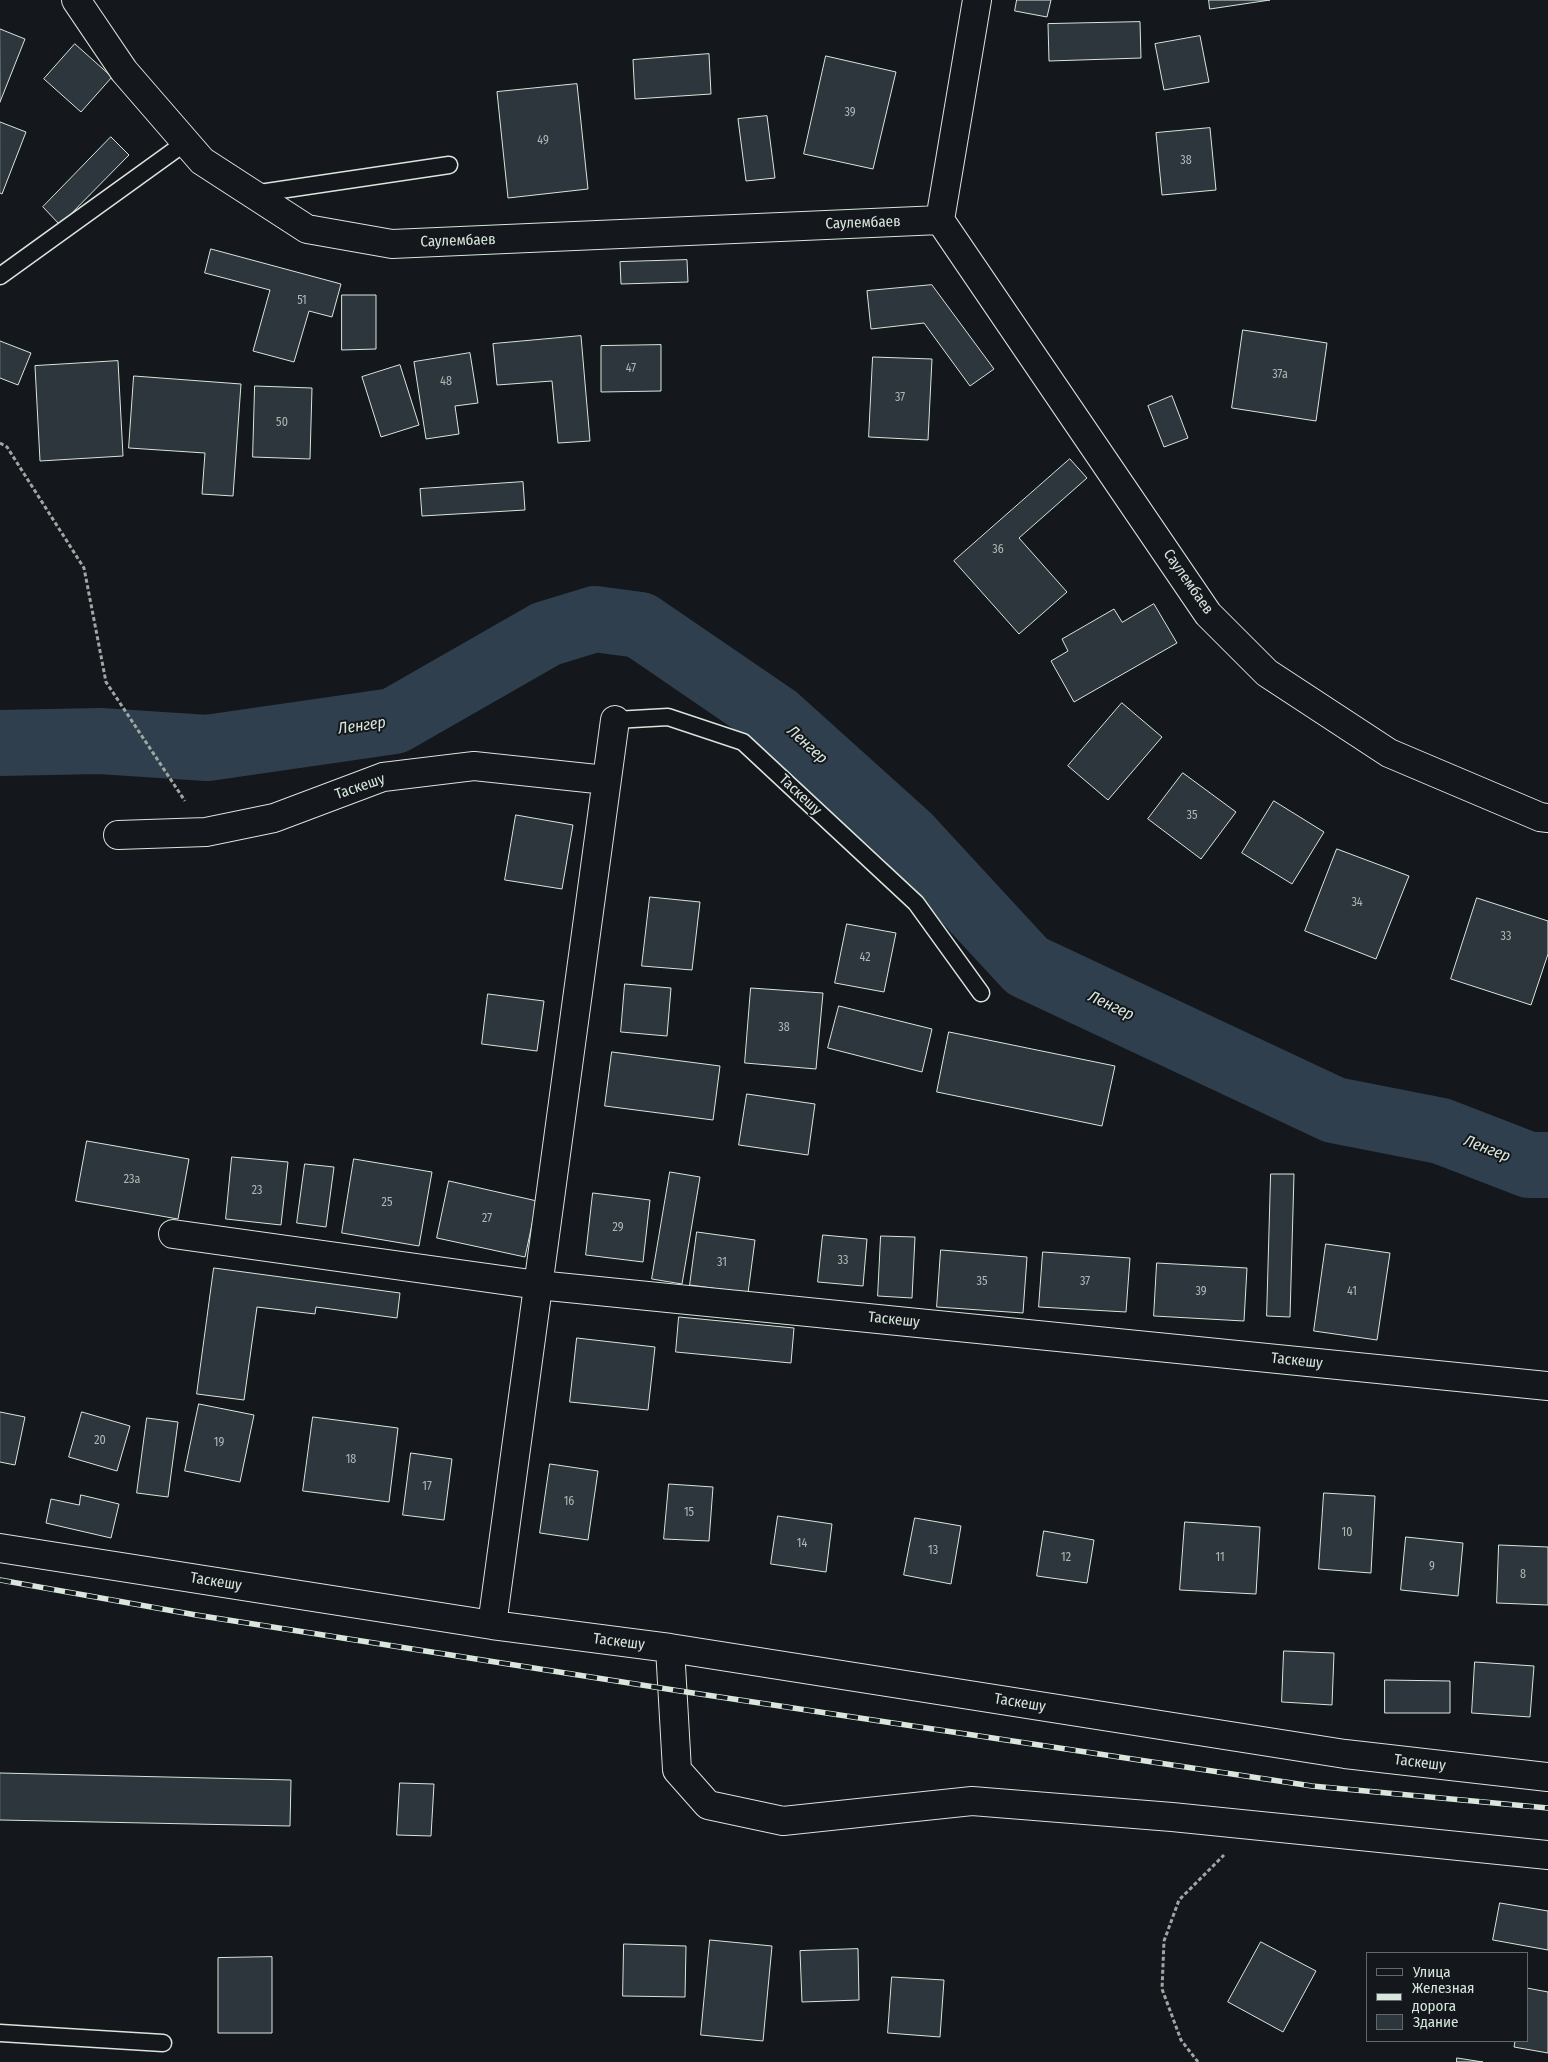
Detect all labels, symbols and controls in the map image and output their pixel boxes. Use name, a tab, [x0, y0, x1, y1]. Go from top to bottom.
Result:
house number: 39	[844, 106, 856, 120]
house number: 49	[537, 134, 549, 148]
house number: 38	[1180, 154, 1192, 168]
street label: Саулембаев	[825, 213, 901, 233]
street label: Саулембаев	[420, 231, 496, 251]
house number: 51	[297, 294, 307, 308]
house number: 47	[626, 362, 636, 376]
house number: 37а	[1272, 368, 1288, 382]
house number: 48	[440, 375, 452, 389]
house number: 37	[895, 391, 905, 405]
house number: 50	[276, 416, 288, 430]
house number: 36	[992, 543, 1004, 557]
street label: Саулембаев	[1159, 546, 1217, 618]
water label: Ленгер	[337, 713, 387, 739]
water label: Ленгер	[783, 722, 831, 768]
street label: Таскешу	[333, 770, 387, 804]
street label: Таскешу	[775, 771, 825, 819]
house number: 35	[1187, 809, 1197, 823]
house number: 34	[1351, 896, 1363, 910]
house number: 33	[1501, 930, 1511, 944]
house number: 42	[860, 951, 870, 965]
water label: Ленгер	[1085, 987, 1137, 1025]
house number: 38	[778, 1021, 790, 1035]
water label: Ленгер	[1461, 1131, 1513, 1167]
house number: 23а	[124, 1173, 140, 1187]
house number: 23	[252, 1184, 262, 1198]
house number: 25	[382, 1196, 392, 1210]
house number: 27	[482, 1212, 492, 1226]
house number: 29	[612, 1221, 624, 1235]
house number: 33	[838, 1254, 848, 1268]
house number: 31	[717, 1256, 727, 1270]
house number: 35	[977, 1275, 987, 1289]
house number: 37	[1080, 1275, 1090, 1289]
house number: 39	[1195, 1285, 1207, 1299]
house number: 41	[1347, 1285, 1357, 1299]
street label: Таскешу	[867, 1308, 921, 1332]
street label: Таскешу	[1270, 1349, 1324, 1373]
house number: 20	[94, 1434, 106, 1448]
house number: 19	[214, 1436, 224, 1450]
house number: 18	[346, 1453, 356, 1467]
house number: 17	[422, 1480, 432, 1494]
house number: 16	[564, 1495, 574, 1509]
house number: 15	[684, 1506, 694, 1520]
house number: 10	[1342, 1526, 1352, 1540]
house number: 14	[797, 1537, 807, 1551]
house number: 13	[928, 1544, 938, 1558]
house number: 12	[1061, 1551, 1071, 1565]
house number: 11	[1215, 1551, 1225, 1565]
house number: 9	[1429, 1560, 1435, 1574]
house number: 8	[1520, 1568, 1526, 1582]
street label: Таскешу	[189, 1569, 243, 1595]
street label: Таскешу	[592, 1630, 646, 1654]
street label: Таскешу	[993, 1690, 1047, 1716]
street label: Таскешу	[1393, 1751, 1447, 1775]
legend	[1366, 1952, 1528, 2042]
text: Улица	[1413, 1963, 1451, 1981]
text: Железная дорога	[1412, 1979, 1474, 2015]
text: Здание	[1413, 2013, 1459, 2031]

